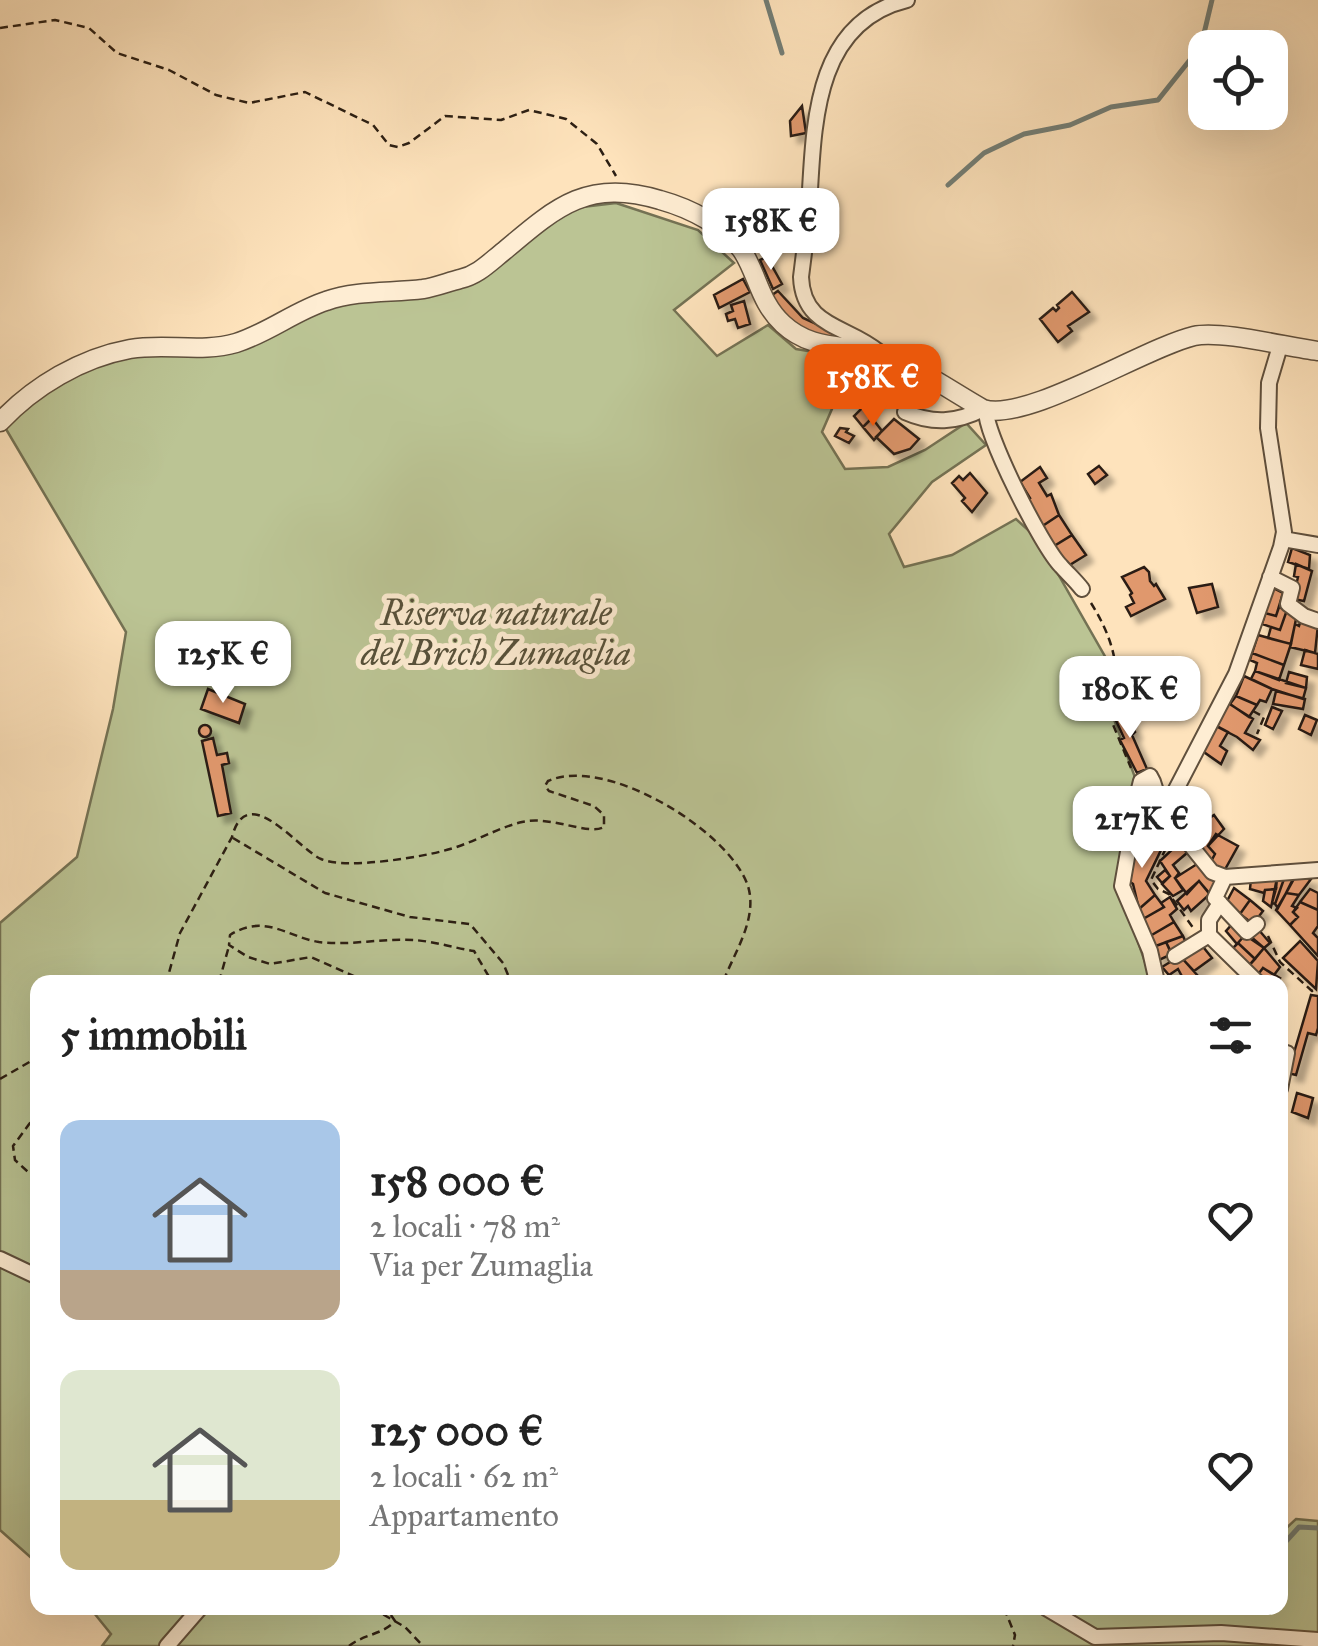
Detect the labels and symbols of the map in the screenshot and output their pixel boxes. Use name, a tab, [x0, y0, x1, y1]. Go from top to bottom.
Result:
pin: 158K €	[690, 188, 852, 273]
pin: 158K €	[792, 344, 954, 429]
park label: Riserva naturale del Brich Zumaglia	[360, 592, 631, 675]
pin: 125K €	[142, 621, 304, 706]
pin: 180K €	[1049, 656, 1211, 741]
pin: 217K €	[1061, 786, 1223, 871]

